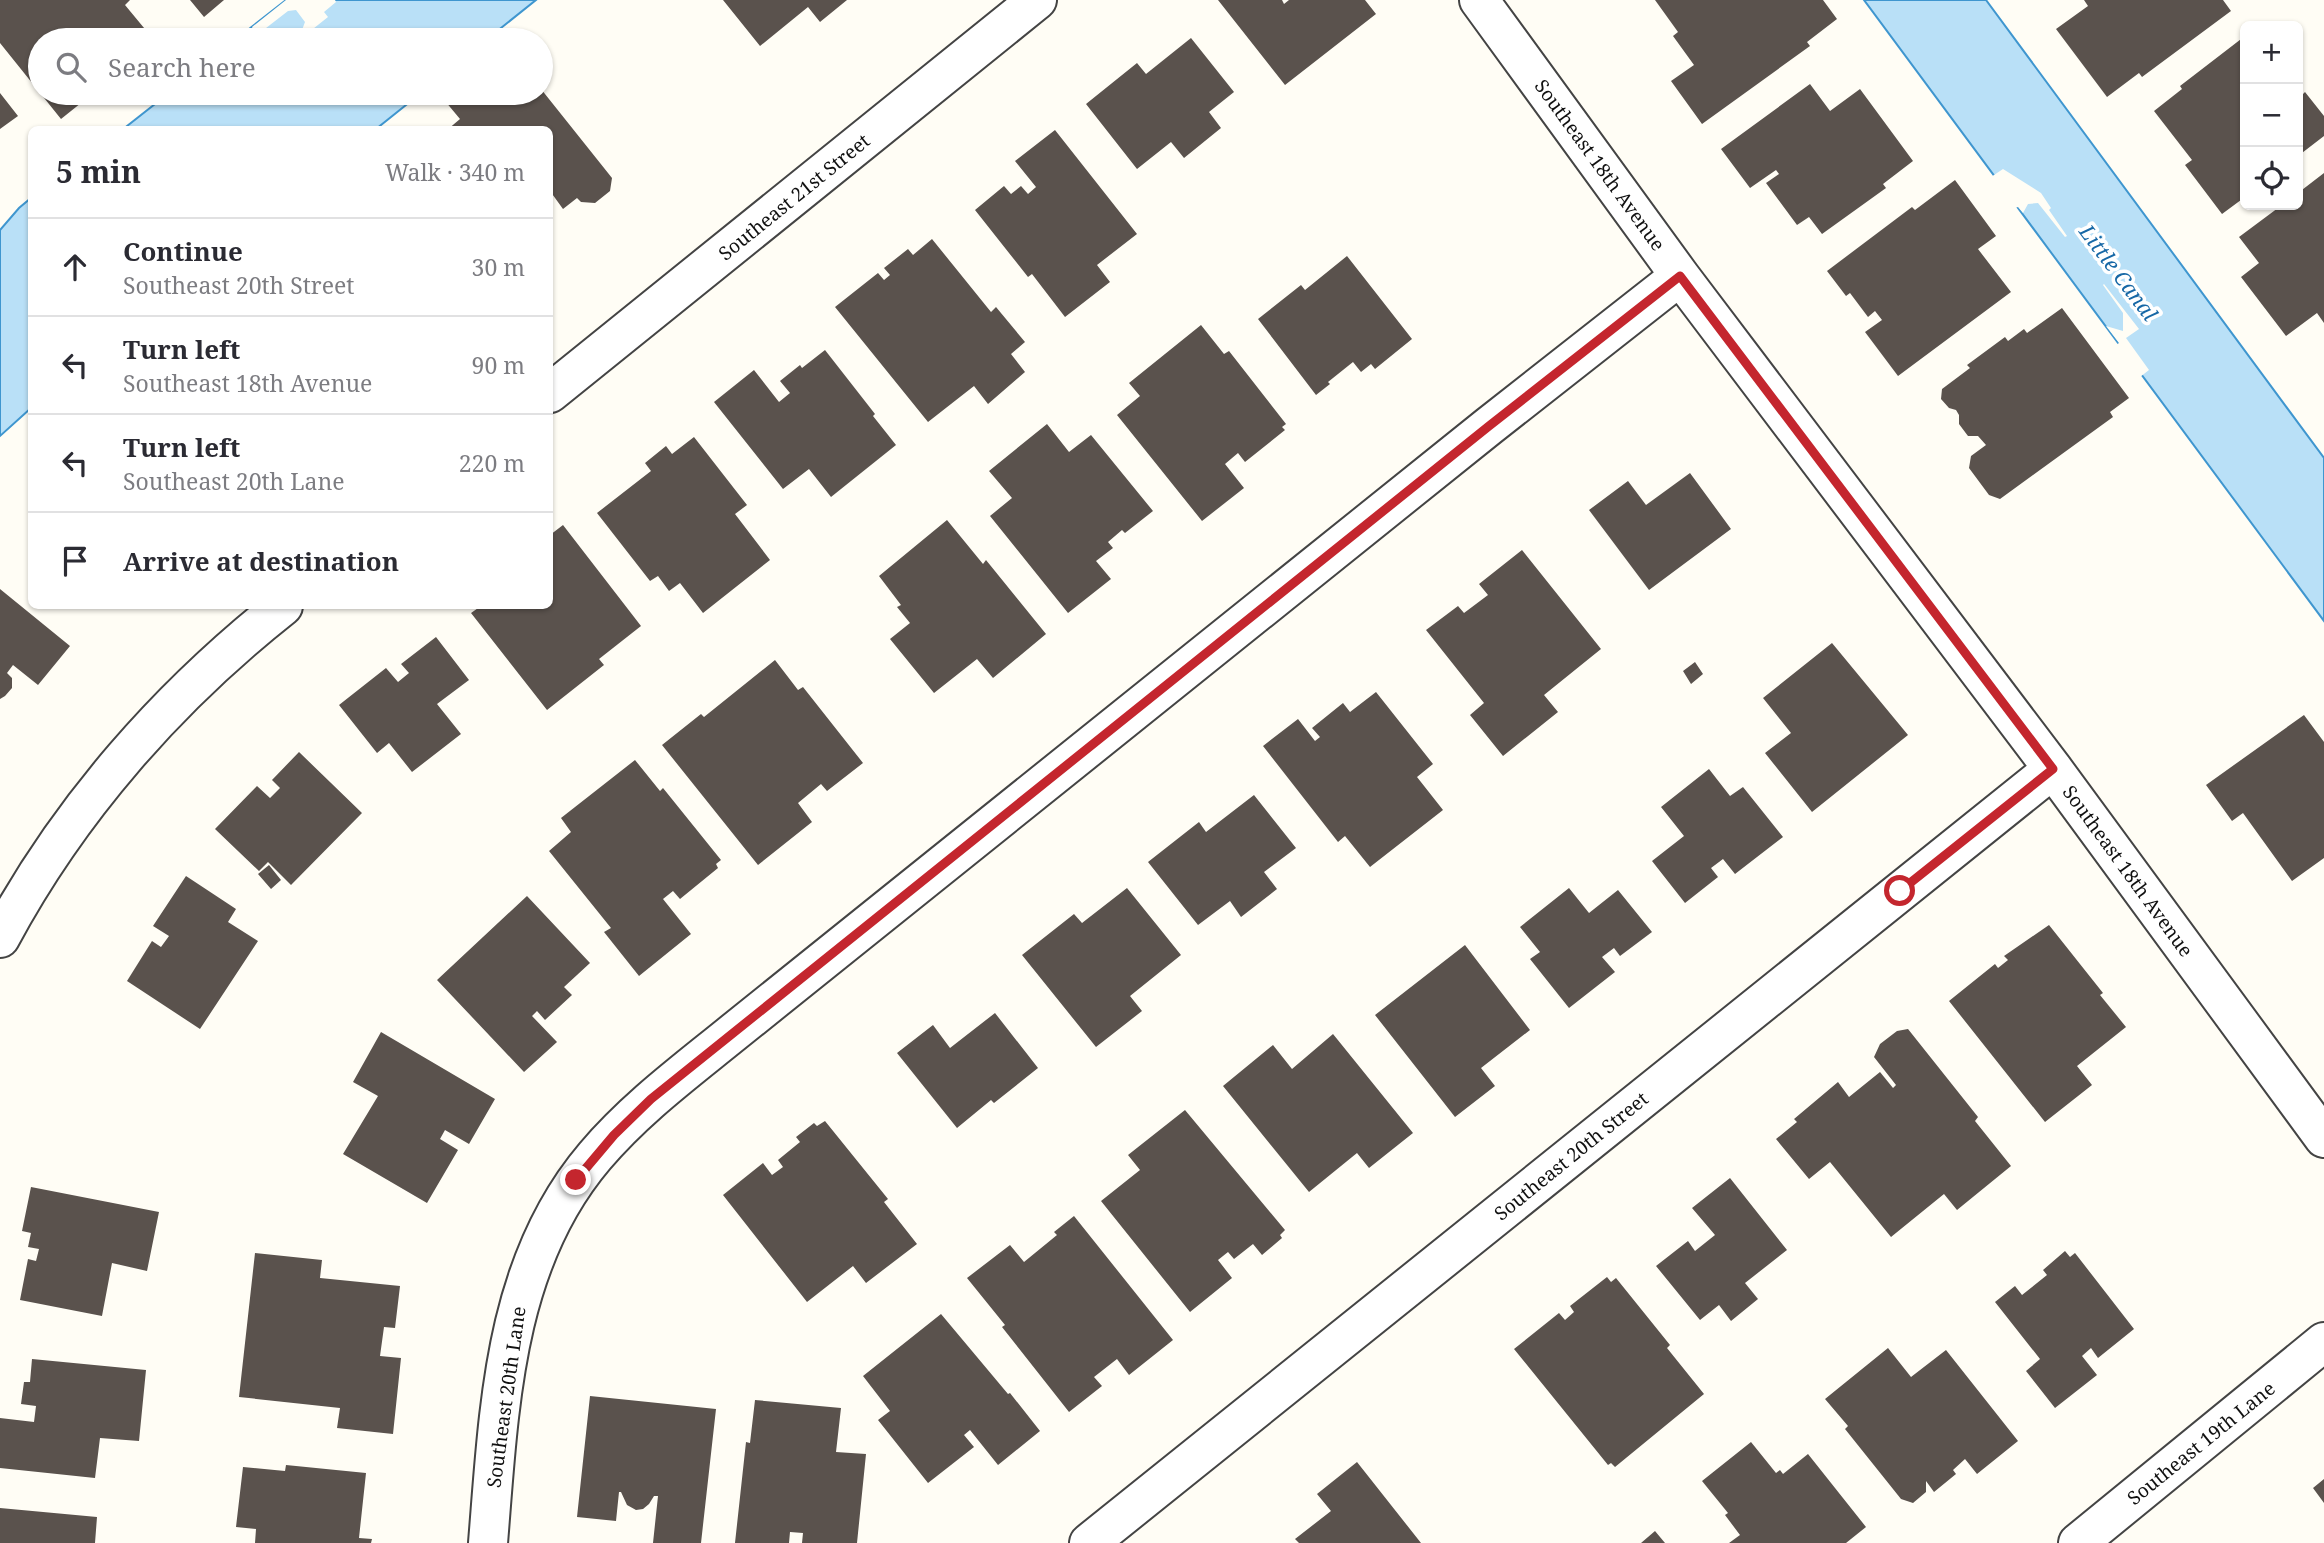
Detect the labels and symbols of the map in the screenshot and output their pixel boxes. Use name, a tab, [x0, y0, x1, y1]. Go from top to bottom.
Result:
street label: Southeast 18th Avenue	[1529, 74, 1671, 256]
street label: Southeast 21st Street	[713, 128, 875, 266]
water label: Little Canal	[2073, 218, 2165, 327]
street label: Southeast 18th Avenue	[2057, 780, 2199, 962]
route start	[1884, 875, 1915, 906]
street label: Southeast 20th Street	[1489, 1086, 1654, 1226]
route end	[560, 1164, 591, 1195]
street label: Southeast 20th Lane	[480, 1305, 532, 1489]
street label: Southeast 19th Lane	[2122, 1375, 2280, 1511]

